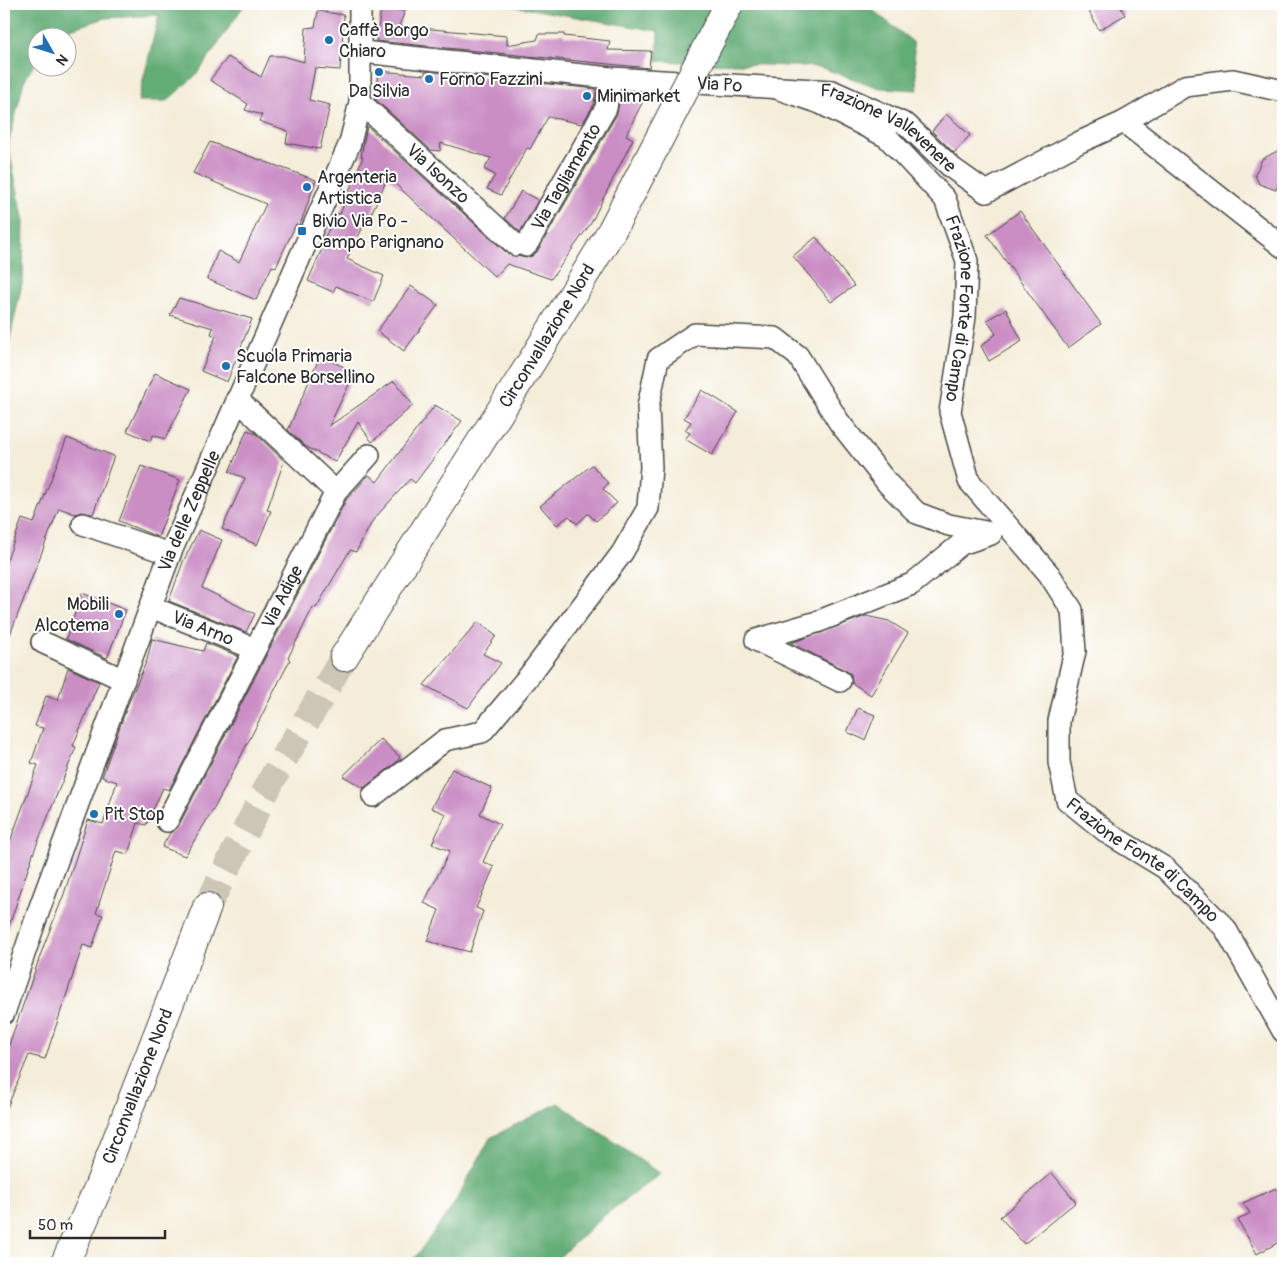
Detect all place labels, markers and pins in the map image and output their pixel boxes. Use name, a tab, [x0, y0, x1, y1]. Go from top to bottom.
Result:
place label: Caffè Borgo Chiaro	[339, 19, 429, 63]
marker: Caffè Borgo Chiaro	[323, 34, 335, 46]
marker: Da Silvia	[373, 66, 385, 78]
place label: Forno Fazzini	[439, 68, 542, 91]
marker: Forno Fazzini	[423, 73, 435, 85]
place label: Da Silvia	[348, 80, 410, 103]
place label: Minimarket	[597, 85, 681, 108]
marker: Minimarket	[581, 90, 593, 102]
place label: Argenteria Artistica	[317, 166, 397, 210]
marker: Argenteria Artistica	[301, 181, 313, 193]
place label: Bivio Via Po - Campo Parignano	[312, 210, 444, 254]
marker: Bivio Via Po - Campo Parignano	[296, 225, 308, 237]
place label: Scuola Primaria Falcone Borsellino	[236, 345, 375, 389]
marker: Scuola Primaria Falcone Borsellino	[220, 360, 232, 372]
place label: Mobili Alcotema	[34, 593, 109, 637]
marker: Mobili Alcotema	[113, 608, 125, 620]
place label: Pit Stop	[104, 803, 164, 826]
marker: Pit Stop	[88, 808, 100, 820]

